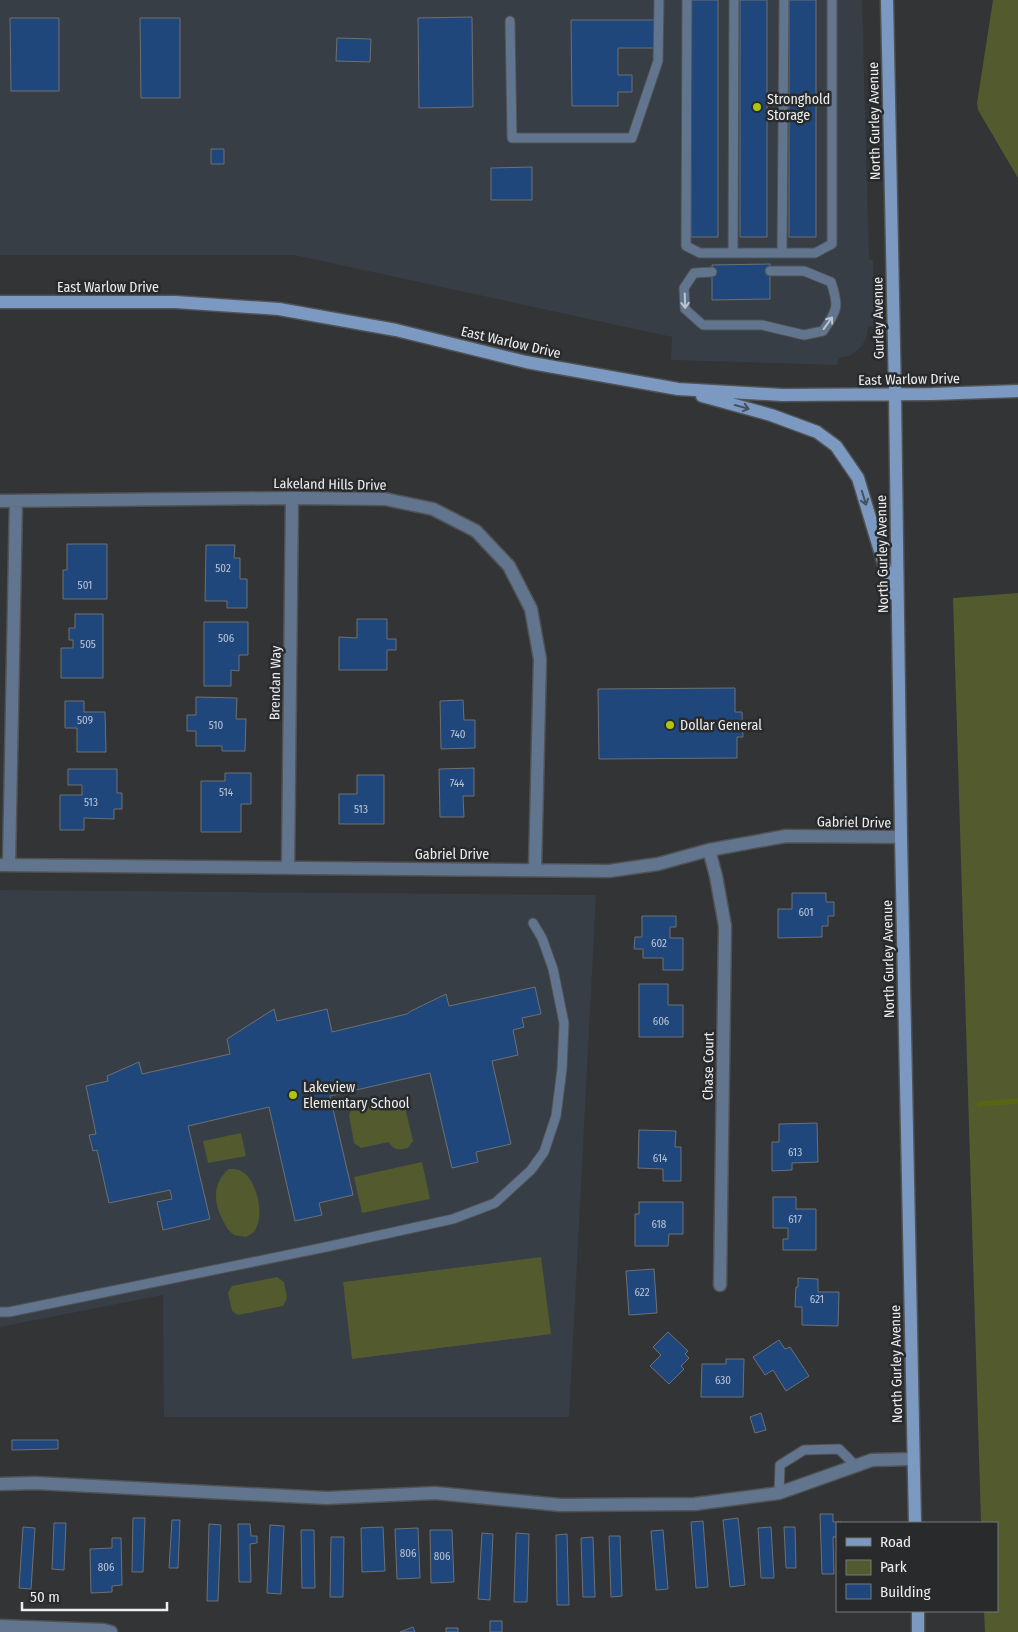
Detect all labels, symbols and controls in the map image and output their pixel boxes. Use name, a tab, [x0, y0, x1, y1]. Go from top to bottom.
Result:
street label: North Gurley Avenue	[865, 62, 884, 180]
place label: Stronghold Storage	[767, 91, 830, 124]
marker: Stronghold Storage	[751, 101, 763, 113]
street label: Gurley Avenue	[869, 277, 888, 359]
street label: East Warlow Drive	[57, 279, 159, 296]
one-way arrow	[680, 293, 689, 309]
one-way arrow	[823, 316, 833, 330]
street label: East Warlow Drive	[459, 323, 563, 362]
street label: East Warlow Drive	[858, 370, 960, 389]
one-way arrow	[733, 402, 749, 412]
street label: Lakeland Hills Drive	[273, 475, 387, 494]
one-way arrow	[859, 489, 869, 505]
street label: North Gurley Avenue	[873, 495, 892, 613]
house number: 502	[215, 562, 231, 575]
house number: 501	[78, 579, 92, 592]
house number: 506	[218, 632, 235, 645]
house number: 505	[80, 638, 96, 651]
street label: Brendan Way	[266, 645, 285, 720]
house number: 509	[77, 714, 93, 727]
place label: Dollar General	[680, 717, 762, 734]
house number: 510	[209, 719, 224, 732]
marker: Dollar General	[664, 719, 676, 731]
house number: 740	[450, 728, 466, 741]
house number: 744	[450, 777, 465, 790]
house number: 514	[219, 786, 234, 799]
house number: 513	[84, 796, 98, 809]
house number: 513	[354, 803, 368, 816]
street label: Gabriel Drive	[817, 813, 891, 832]
street label: Gabriel Drive	[415, 846, 489, 863]
street label: North Gurley Avenue	[879, 900, 898, 1018]
house number: 601	[798, 906, 814, 919]
house number: 602	[651, 937, 667, 950]
house number: 606	[653, 1015, 670, 1028]
street label: Chase Court	[699, 1031, 718, 1100]
place label: Lakeview Elementary School	[303, 1079, 410, 1112]
marker: Lakeview Elementary School	[287, 1089, 299, 1101]
house number: 613	[788, 1146, 802, 1159]
house number: 614	[653, 1152, 668, 1165]
house number: 617	[788, 1213, 802, 1226]
house number: 618	[652, 1218, 667, 1231]
house number: 622	[634, 1286, 650, 1299]
house number: 621	[810, 1293, 824, 1306]
street label: North Gurley Avenue	[887, 1305, 906, 1423]
house number: 630	[715, 1374, 731, 1387]
legend	[836, 1522, 998, 1612]
text: Road	[880, 1533, 911, 1551]
house number: 806	[400, 1547, 417, 1560]
house number: 806	[434, 1550, 451, 1563]
text: Park	[880, 1558, 907, 1576]
house number: 806	[98, 1561, 115, 1574]
scale bar	[22, 1580, 168, 1612]
text: Building	[880, 1583, 931, 1601]
text: 50 m	[30, 1588, 60, 1606]

